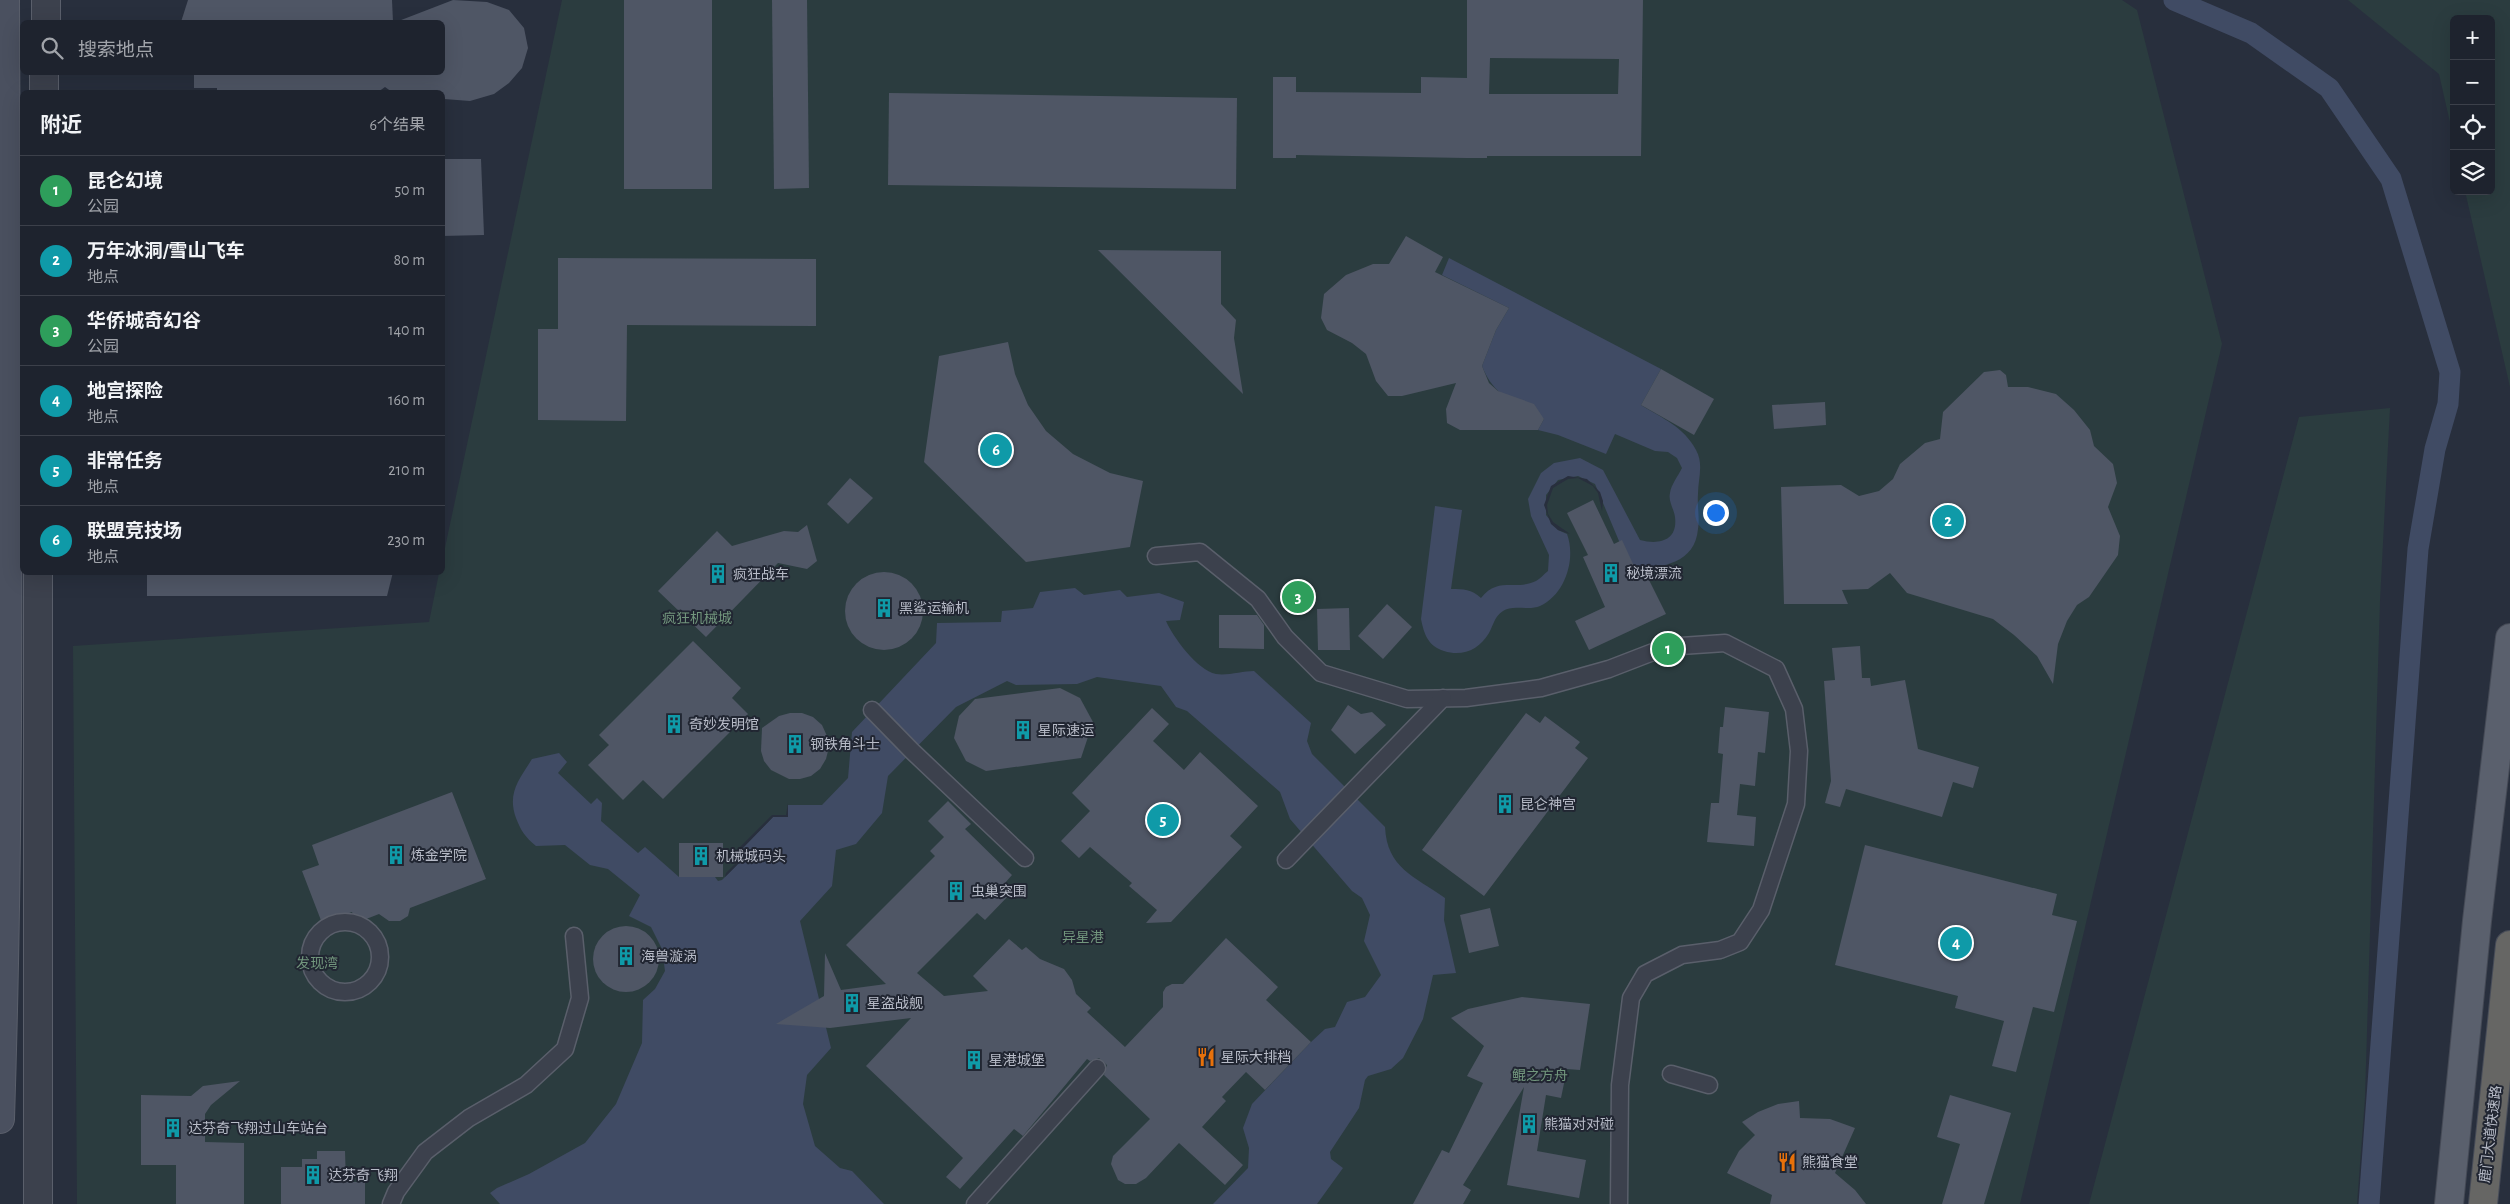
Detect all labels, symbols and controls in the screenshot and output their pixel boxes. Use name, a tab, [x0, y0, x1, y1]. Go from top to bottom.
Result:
map controls	[2450, 15, 2495, 195]
button: +	[2450, 15, 2495, 60]
search box	[20, 20, 445, 75]
icon: search	[38, 34, 66, 62]
text: 搜索地点	[78, 41, 154, 60]
button: −	[2450, 60, 2495, 105]
button: locate	[2450, 105, 2495, 150]
text: 附近	[40, 115, 82, 136]
text: 6个结果	[369, 117, 425, 133]
button: layers	[2450, 150, 2495, 195]
text: 昆仑幻境	[87, 172, 163, 191]
text: 1	[53, 182, 59, 198]
text: 50 m	[394, 182, 425, 198]
text: 公园	[87, 199, 119, 215]
text: 万年冰洞/雪山飞车	[87, 242, 244, 261]
text: 2	[52, 252, 60, 268]
text: 80 m	[394, 252, 425, 268]
text: 地点	[87, 269, 119, 285]
text: 华侨城奇幻谷	[87, 312, 201, 331]
text: 3	[53, 322, 59, 338]
text: 140 m	[388, 322, 425, 338]
text: 公园	[87, 339, 119, 355]
text: 地宫探险	[87, 382, 163, 401]
text: 4	[52, 392, 60, 408]
text: 160 m	[388, 392, 425, 408]
text: 地点	[87, 409, 119, 425]
pin: 6	[980, 431, 1012, 469]
text: 非常任务	[87, 452, 163, 471]
text: 5	[53, 462, 59, 478]
text: 210 m	[388, 462, 425, 478]
text: 地点	[87, 479, 119, 495]
your location	[1703, 500, 1729, 526]
pin: 2	[1932, 502, 1964, 540]
text: 联盟竞技场	[87, 522, 182, 541]
text: 6	[52, 532, 60, 548]
text: 230 m	[387, 532, 425, 548]
text: 地点	[87, 549, 119, 565]
building icon: 秘境漂流	[1600, 562, 1622, 584]
building icon: 疯狂战车	[707, 563, 729, 585]
place label: 秘境漂流	[1626, 565, 1682, 581]
place label: 疯狂战车	[733, 566, 789, 582]
pin: 3	[1282, 578, 1314, 616]
building icon: 黑鲨运输机	[873, 597, 895, 619]
place label: 黑鲨运输机	[899, 601, 969, 616]
park label: 疯狂机械城	[662, 611, 732, 626]
pin: 1	[1652, 630, 1684, 668]
building icon: 奇妙发明馆	[663, 713, 685, 735]
place label: 奇妙发明馆	[689, 716, 759, 732]
building icon: 星际速运	[1012, 719, 1034, 741]
place label: 星际速运	[1038, 723, 1094, 738]
building icon: 钢铁角斗士	[784, 733, 806, 755]
place label: 钢铁角斗士	[810, 737, 880, 752]
building icon: 昆仑神宫	[1494, 793, 1516, 815]
place label: 昆仑神宫	[1520, 797, 1576, 812]
pin: 5	[1147, 801, 1179, 839]
building icon: 炼金学院	[385, 844, 407, 866]
building icon: 机械城码头	[690, 845, 712, 867]
place label: 炼金学院	[411, 847, 467, 863]
place label: 机械城码头	[716, 849, 786, 864]
building icon: 虫巢突围	[945, 880, 967, 902]
place label: 虫巢突围	[971, 884, 1027, 899]
pin: 4	[1940, 924, 1972, 962]
park label: 异星港	[1062, 930, 1104, 945]
building icon: 海兽漩涡	[615, 945, 637, 967]
place label: 海兽漩涡	[641, 949, 697, 964]
park label: 发现湾	[296, 955, 338, 971]
building icon: 星盗战舰	[841, 992, 863, 1014]
place label: 星盗战舰	[867, 996, 923, 1011]
restaurant icon: 星际大排档	[1195, 1046, 1217, 1068]
building icon: 星港城堡	[963, 1049, 985, 1071]
place label: 星际大排档	[1221, 1050, 1291, 1065]
place label: 星港城堡	[989, 1053, 1045, 1068]
park label: 鲲之方舟	[1512, 1068, 1568, 1083]
street label: 鹿门大道快速路	[2477, 1085, 2504, 1184]
building icon: 熊猫对对碰	[1518, 1113, 1540, 1135]
place label: 熊猫对对碰	[1544, 1116, 1614, 1132]
building icon: 达芬奇飞翔过山车站台	[162, 1117, 184, 1139]
place label: 达芬奇飞翔过山车站台	[188, 1120, 328, 1136]
restaurant icon: 熊猫食堂	[1776, 1151, 1798, 1173]
place label: 熊猫食堂	[1802, 1154, 1858, 1170]
building icon: 达芬奇飞翔	[302, 1164, 324, 1186]
place label: 达芬奇飞翔	[328, 1168, 398, 1183]

